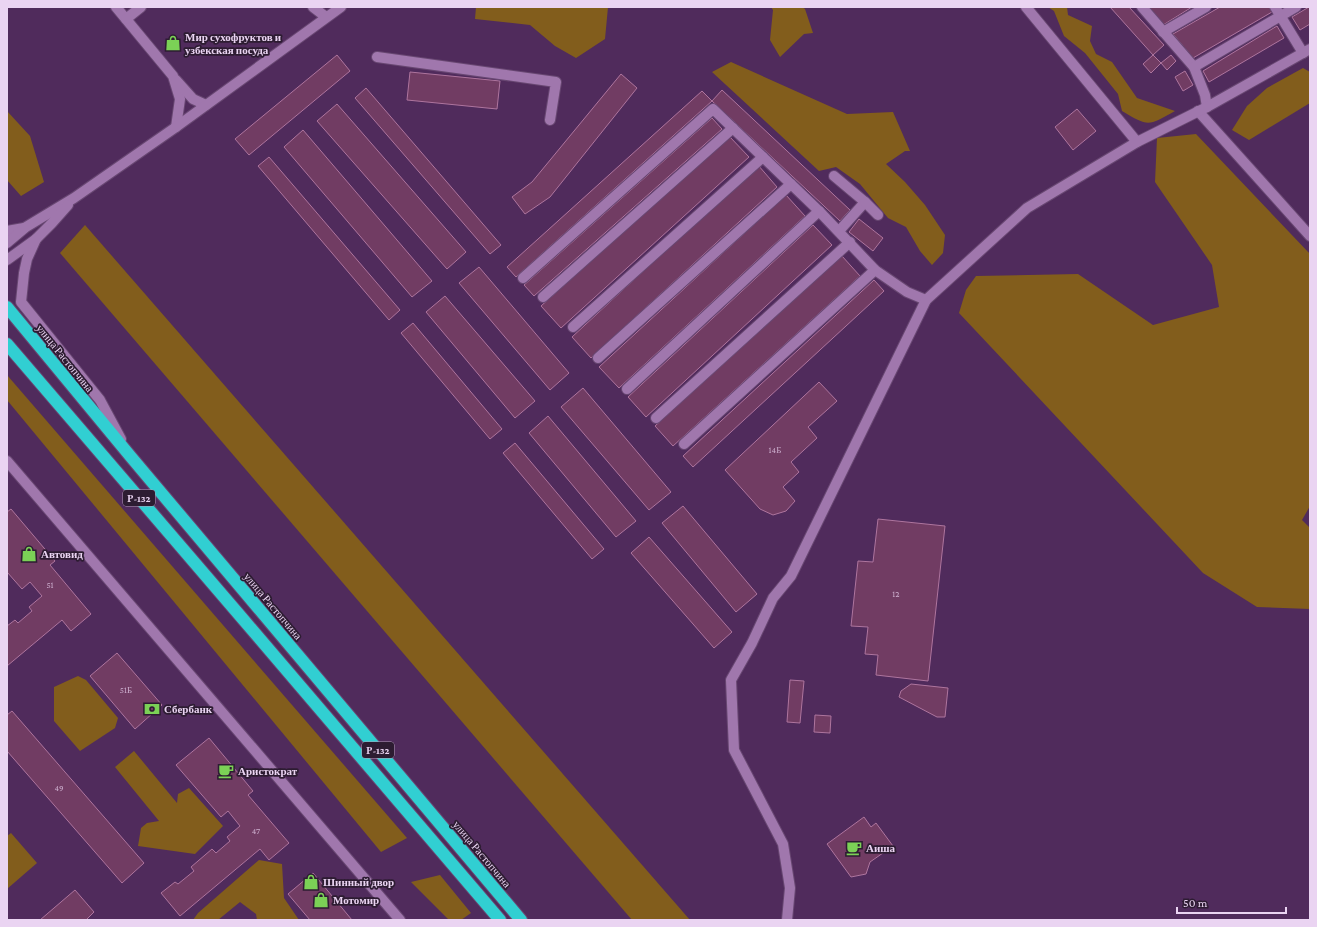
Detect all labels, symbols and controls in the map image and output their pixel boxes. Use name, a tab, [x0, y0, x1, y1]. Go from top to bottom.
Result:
place label: Мир сухофруктов и узбекская посуда	[185, 31, 282, 56]
shop icon: Мир сухофруктов и узбекская посуда	[164, 34, 182, 52]
street label: улица Растопчина	[34, 322, 96, 394]
house number: 14Б	[769, 445, 781, 455]
road number: Р-132	[123, 490, 155, 506]
shop icon: Автовид	[20, 545, 38, 563]
place label: Автовид	[41, 548, 83, 560]
street label: улица Растопчина	[242, 570, 304, 642]
house number: 51	[46, 580, 54, 590]
house number: 12	[892, 589, 900, 599]
house number: 51Б	[120, 685, 132, 695]
bank icon: Сбербанк	[143, 700, 161, 718]
place label: Сбербанк	[164, 703, 213, 715]
road number: Р-132	[362, 742, 394, 758]
cafe icon: Аристократ	[217, 762, 235, 780]
place label: Аристократ	[238, 765, 298, 777]
house number: 49	[54, 783, 64, 793]
street label: улица Растопчина	[451, 818, 513, 890]
house number: 47	[252, 826, 260, 836]
cafe icon: Аиша	[845, 839, 863, 857]
place label: Аиша	[866, 842, 896, 854]
shop icon: Шинный двор	[302, 873, 320, 891]
place label: Шинный двор	[323, 876, 394, 888]
scale bar	[1177, 889, 1286, 915]
shop icon: Мотомир	[312, 891, 330, 909]
place label: Мотомир	[333, 894, 379, 906]
text: 50 m	[1183, 896, 1208, 910]

